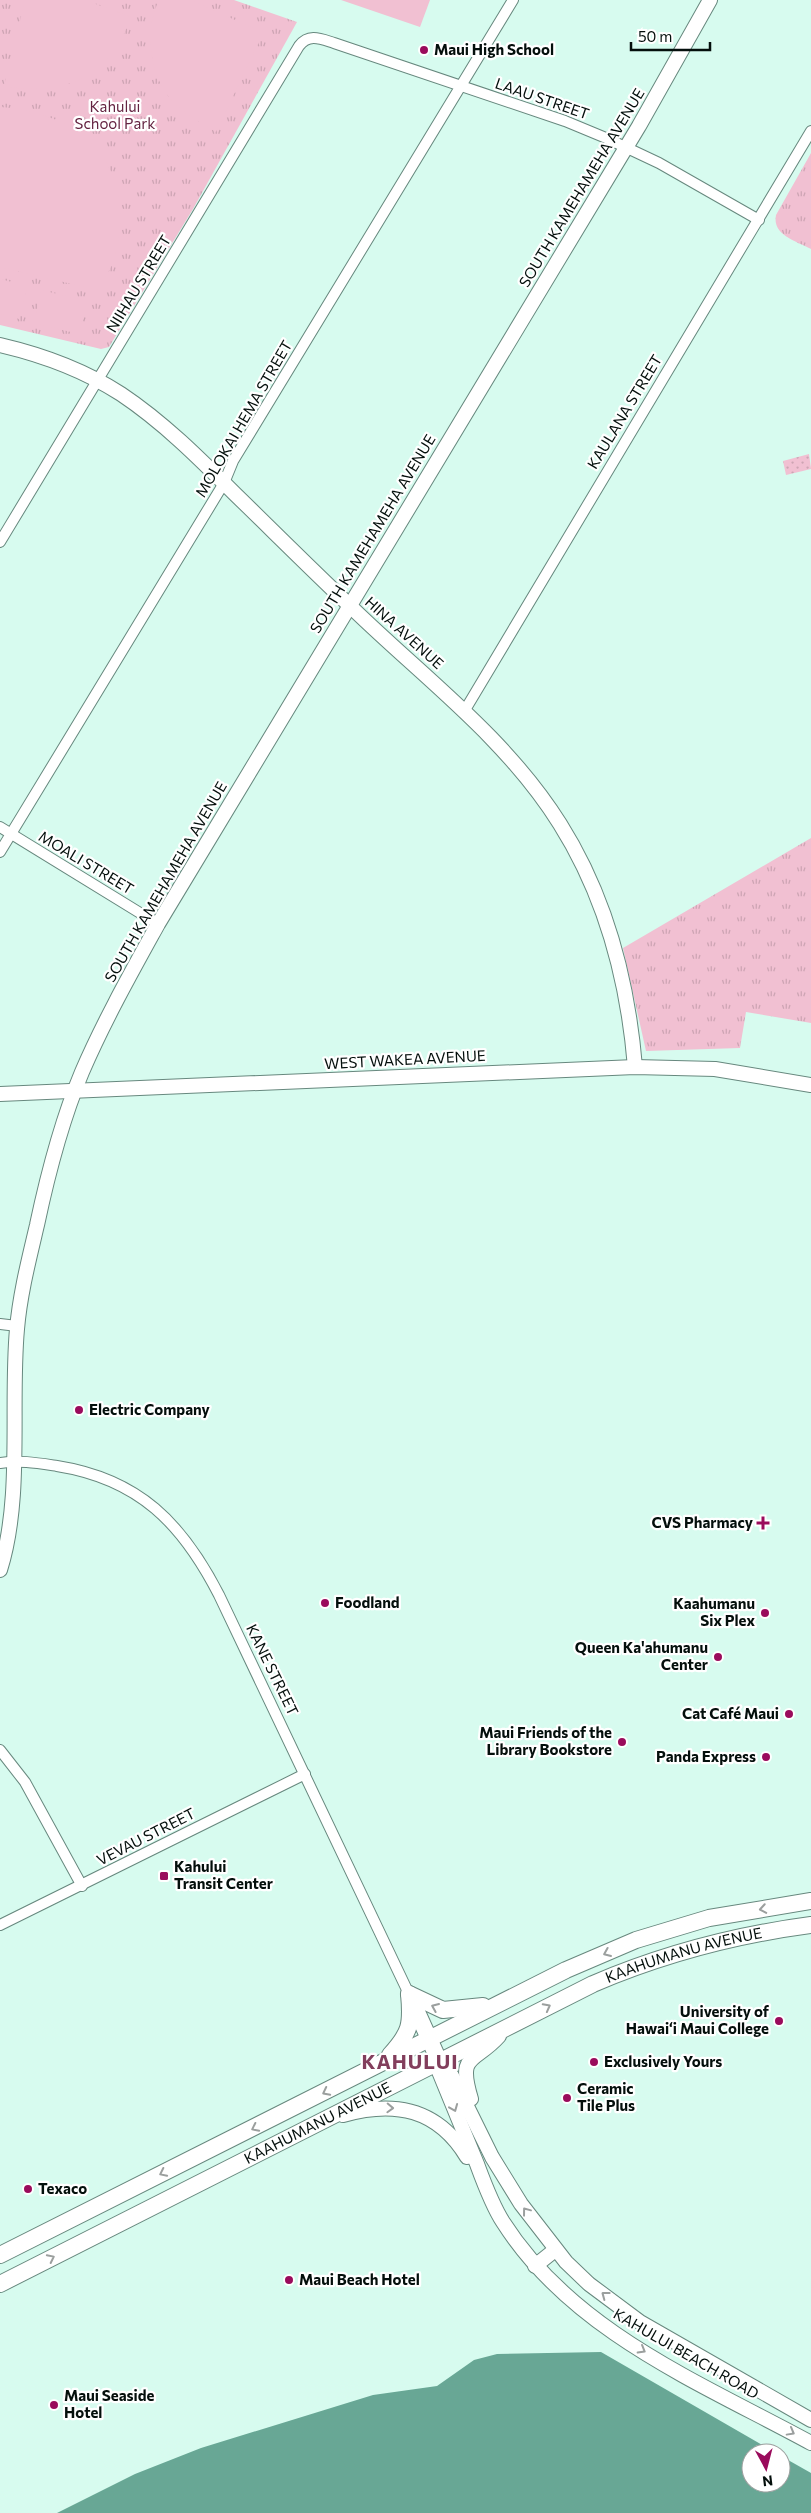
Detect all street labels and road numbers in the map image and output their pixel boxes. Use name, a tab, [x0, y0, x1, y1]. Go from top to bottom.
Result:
street label: LAAU STREET	[493, 74, 592, 123]
street label: SOUTH KAMEHAMEHA AVENUE	[515, 85, 648, 290]
street label: NIIHAU STREET	[102, 231, 174, 335]
street label: MOLOKAI HEMA STREET	[191, 337, 296, 500]
street label: KAULANA STREET	[583, 351, 666, 472]
street label: SOUTH KAMEHAMEHA AVENUE	[306, 431, 439, 636]
street label: HINA AVENUE	[362, 592, 448, 672]
street label: SOUTH KAMEHAMEHA AVENUE	[100, 778, 230, 985]
street label: MOALI STREET	[36, 827, 138, 898]
street label: WEST WAKEA AVENUE	[324, 1046, 486, 1072]
street label: KANE STREET	[243, 1621, 303, 1718]
street label: VEVAU STREET	[93, 1803, 198, 1869]
street label: KAAHUMANU AVENUE	[602, 1923, 763, 1986]
street label: KAAHUMANU AVENUE	[241, 2078, 394, 2167]
street label: KAHULUI BEACH ROAD	[611, 2304, 762, 2402]

